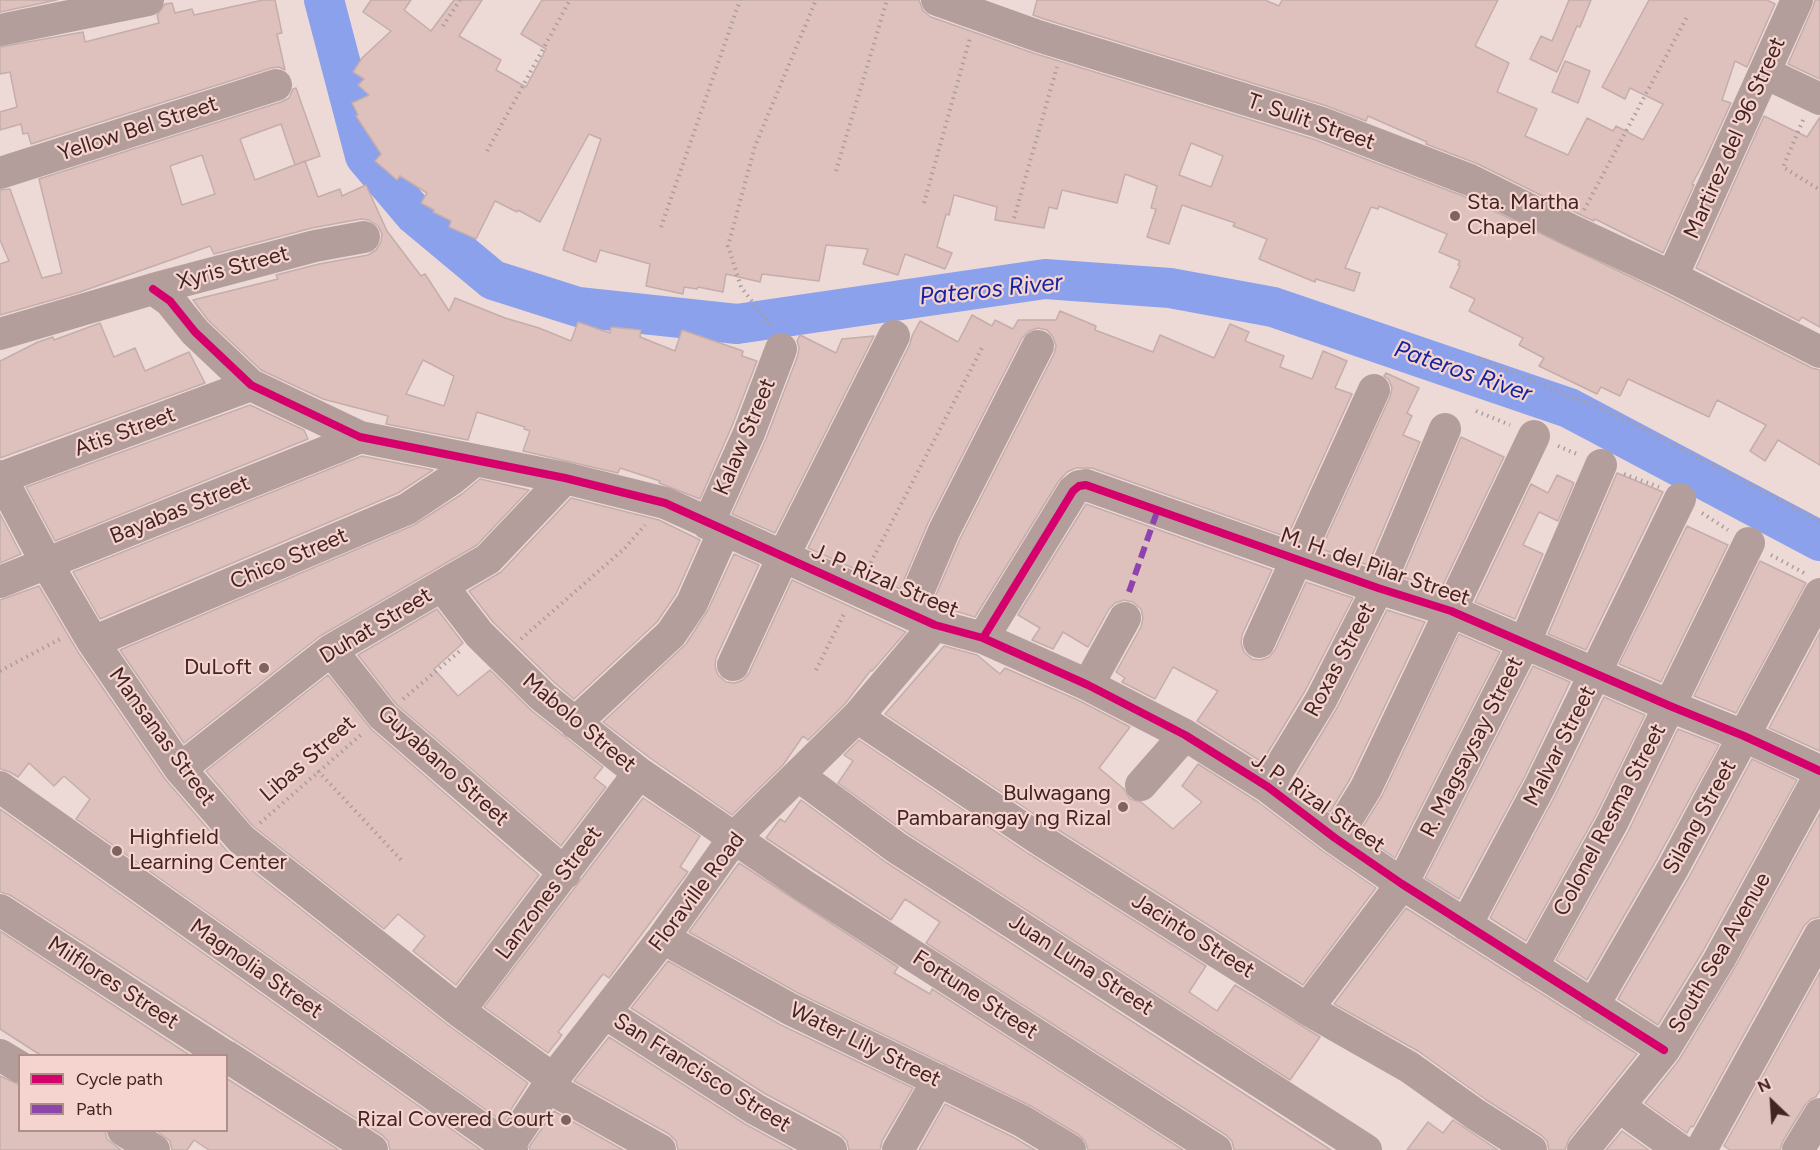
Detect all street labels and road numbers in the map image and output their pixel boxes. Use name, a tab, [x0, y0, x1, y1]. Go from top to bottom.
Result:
street label: Martirez del '96 Street	[1679, 33, 1791, 243]
street label: T. Sulit Street	[1244, 88, 1378, 156]
street label: Yellow Bel Street	[55, 91, 221, 167]
street label: Xyris Street	[174, 240, 292, 296]
street label: Kalaw Street	[709, 374, 781, 500]
street label: Atis Street	[71, 402, 179, 462]
street label: Bayabas Street	[106, 470, 254, 550]
street label: Chico Street	[226, 522, 352, 596]
street label: M. H. del Pilar Street	[1277, 522, 1473, 612]
street label: J. P. Rizal Street	[808, 538, 962, 624]
street label: Duhat Street	[315, 582, 437, 670]
street label: Roxas Street	[1299, 599, 1381, 721]
street label: R. Magsaysay Street	[1415, 652, 1529, 842]
street label: Mansanas Street	[103, 663, 221, 811]
street label: Mabolo Street	[517, 668, 641, 778]
street label: Malvar Street	[1518, 681, 1602, 811]
street label: Guyabano Street	[372, 700, 514, 832]
street label: Libas Street	[255, 710, 361, 808]
street label: Colonel Resma Street	[1548, 719, 1672, 921]
street label: J. P. Rizal Street	[1246, 747, 1390, 859]
street label: Silang Street	[1658, 755, 1742, 879]
street label: Lanzones Street	[490, 821, 608, 965]
street label: Floraville Road	[644, 827, 750, 957]
street label: South Sea Avenue	[1663, 868, 1777, 1038]
street label: Jacinto Street	[1127, 888, 1259, 984]
street label: Juan Luna Street	[1004, 909, 1158, 1021]
street label: Magnolia Street	[185, 913, 327, 1025]
street label: Milflores Street	[42, 931, 184, 1035]
street label: Fortune Street	[907, 945, 1043, 1045]
street label: Water Lily Street	[785, 997, 945, 1093]
street label: San Francisco Street	[608, 1008, 796, 1138]

